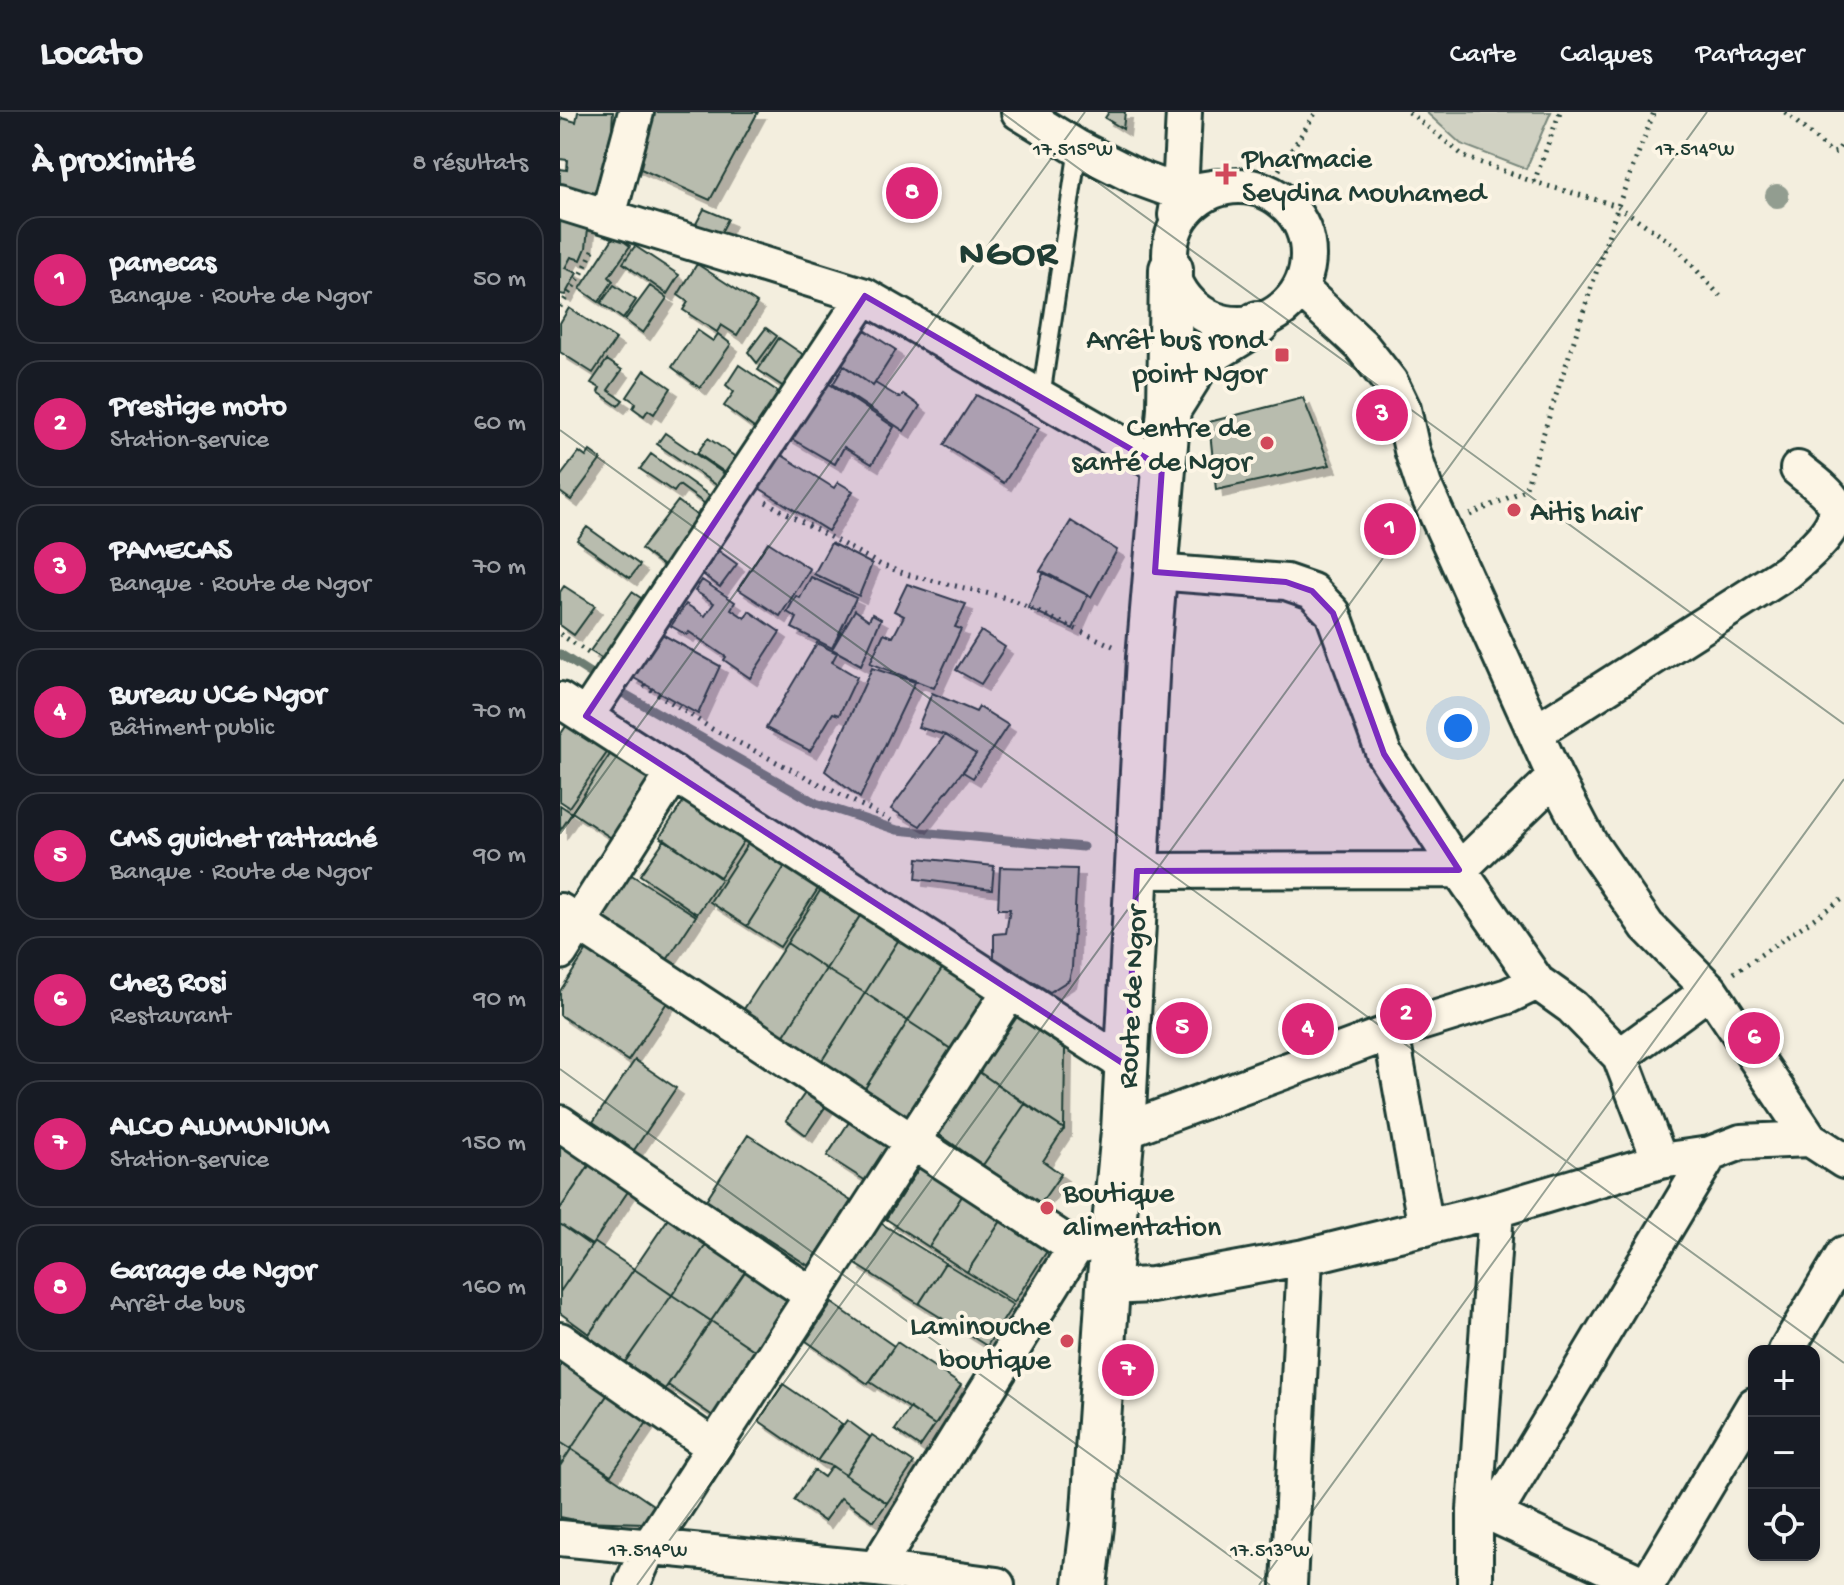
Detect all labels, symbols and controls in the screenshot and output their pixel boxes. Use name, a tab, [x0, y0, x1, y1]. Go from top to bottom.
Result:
text: Locato	[40, 33, 143, 77]
text: Carte	[1450, 39, 1516, 72]
text: Calques	[1560, 39, 1652, 72]
text: Partager	[1696, 39, 1804, 72]
text: 17.515°W	[1032, 140, 1113, 163]
text: 17.514°W	[1655, 140, 1734, 163]
text: À proximité	[32, 144, 195, 184]
place label: Pharmacie Seydina Mouhamed	[1241, 144, 1488, 213]
text: 8 résultats	[412, 149, 528, 180]
pin: 8	[886, 163, 938, 223]
marker: Pharmacie Seydina Mouhamed	[1217, 165, 1235, 183]
district label: NGOR	[959, 234, 1059, 278]
text: pamecas	[110, 247, 216, 282]
text: 1	[55, 265, 65, 296]
text: 50 m	[473, 265, 526, 296]
text: Banque · Route de Ngor	[110, 282, 371, 313]
place label: Arrêt bus rond point Ngor	[1086, 325, 1268, 394]
marker: Arrêt bus rond point Ngor	[1273, 346, 1291, 364]
pin: 3	[1356, 385, 1408, 445]
text: Prestige moto	[110, 391, 287, 426]
text: 2	[54, 409, 66, 440]
text: 60 m	[473, 409, 526, 440]
place label: Centre de santé de Ngor	[1071, 413, 1253, 482]
text: Station-service	[110, 426, 269, 457]
marker: Centre de santé de Ngor	[1258, 434, 1276, 452]
place label: Aitis hair	[1530, 497, 1643, 532]
pin: 1	[1364, 499, 1416, 559]
marker: Aitis hair	[1505, 501, 1523, 519]
text: PAMECAS	[110, 535, 232, 570]
text: 3	[53, 553, 67, 584]
text: 70 m	[473, 553, 526, 584]
text: Banque · Route de Ngor	[110, 570, 371, 601]
text: Bureau UCG Ngor	[110, 679, 326, 714]
text: 4	[54, 697, 66, 728]
text: 70 m	[473, 697, 526, 728]
your location	[1438, 708, 1478, 748]
text: Bâtiment public	[110, 714, 274, 745]
text: CMS guichet rattaché	[110, 823, 377, 858]
text: 5	[53, 841, 67, 872]
text: 90 m	[474, 841, 526, 872]
text: Banque · Route de Ngor	[110, 858, 371, 889]
street label: Route de Ngor	[1112, 902, 1157, 1090]
text: Chez Rosi	[110, 967, 227, 1002]
pin: 2	[1380, 984, 1432, 1044]
text: 6	[53, 985, 67, 1016]
text: 90 m	[474, 985, 526, 1016]
pin: 5	[1156, 998, 1208, 1058]
pin: 4	[1282, 999, 1334, 1059]
text: Restaurant	[110, 1002, 230, 1033]
pin: 6	[1728, 1008, 1780, 1068]
text: ALCO ALUMUNIUM	[110, 1111, 329, 1146]
text: 7	[53, 1129, 67, 1160]
text: 150 m	[462, 1129, 526, 1160]
text: Station-service	[110, 1146, 269, 1177]
place label: Boutique alimentation	[1062, 1178, 1221, 1247]
marker: Boutique alimentation	[1038, 1199, 1056, 1217]
text: Garage de Ngor	[110, 1255, 316, 1290]
text: 8	[53, 1273, 67, 1304]
text: 160 m	[463, 1273, 526, 1304]
text: Arrêt de bus	[110, 1290, 244, 1321]
place label: Laminouche boutique	[910, 1311, 1052, 1380]
marker: Laminouche boutique	[1058, 1332, 1076, 1350]
pin: 7	[1102, 1340, 1154, 1400]
map controls	[1748, 1345, 1820, 1561]
button: +	[1748, 1345, 1820, 1417]
button: −	[1748, 1417, 1820, 1489]
button: locate	[1748, 1489, 1820, 1561]
text: 17.514°W	[608, 1541, 687, 1564]
text: 17.513°W	[1229, 1541, 1310, 1564]

